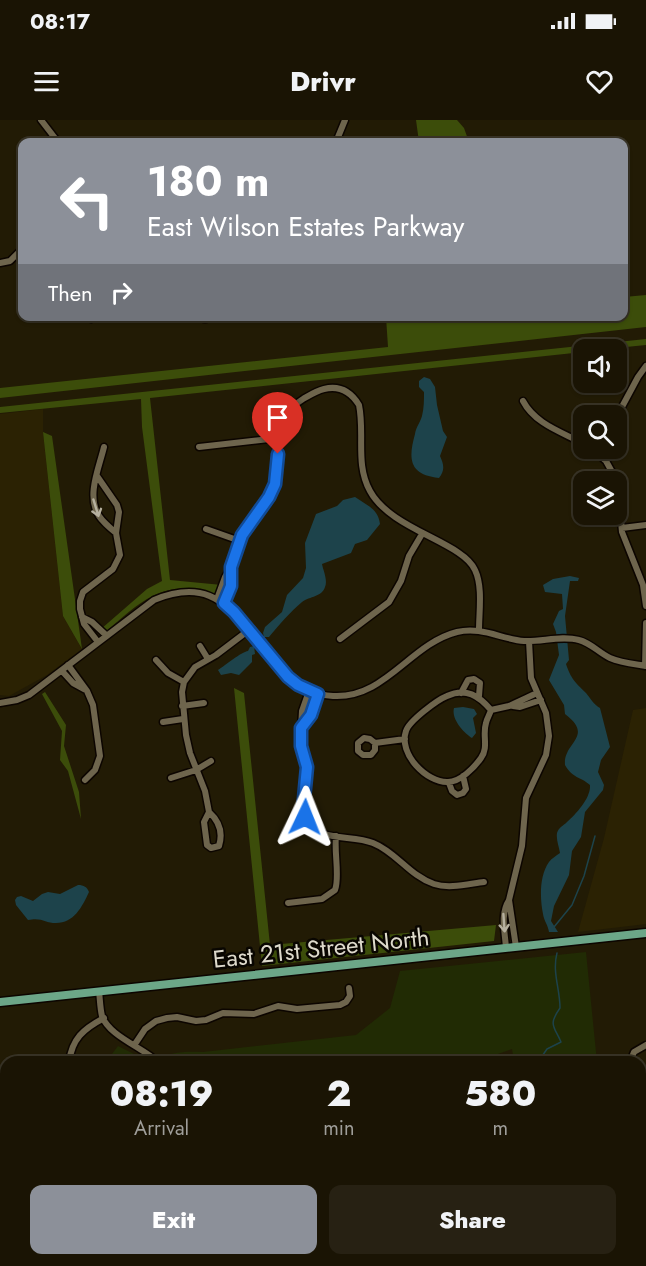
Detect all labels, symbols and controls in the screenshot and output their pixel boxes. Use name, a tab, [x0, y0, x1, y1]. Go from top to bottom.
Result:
text: 08:17	[30, 5, 90, 37]
text: Drivr	[290, 62, 356, 101]
icon: menu	[30, 65, 63, 98]
icon: heart	[583, 65, 616, 98]
text: 180 m	[147, 151, 270, 212]
icon: left	[48, 162, 126, 240]
text: East Wilson Estates Parkway	[147, 207, 464, 246]
icon: right	[105, 276, 138, 309]
text: Then	[48, 277, 93, 309]
map controls	[573, 339, 627, 525]
button: sound	[573, 339, 627, 393]
pin	[252, 392, 303, 454]
icon: arrive	[261, 401, 294, 434]
button: search	[573, 405, 627, 459]
button: layers	[573, 471, 627, 525]
one-way arrow	[91, 498, 102, 517]
position arrow	[273, 785, 337, 849]
one-way arrow	[499, 913, 510, 933]
street label: East 21st Street North	[211, 919, 431, 977]
text: 08:19	[110, 1067, 214, 1119]
text: 2	[327, 1067, 351, 1119]
text: 580	[464, 1067, 536, 1119]
text: Arrival	[134, 1114, 189, 1143]
text: min	[323, 1114, 355, 1143]
text: m	[492, 1114, 508, 1143]
button: Exit	[30, 1185, 317, 1254]
button: Share	[329, 1185, 616, 1254]

